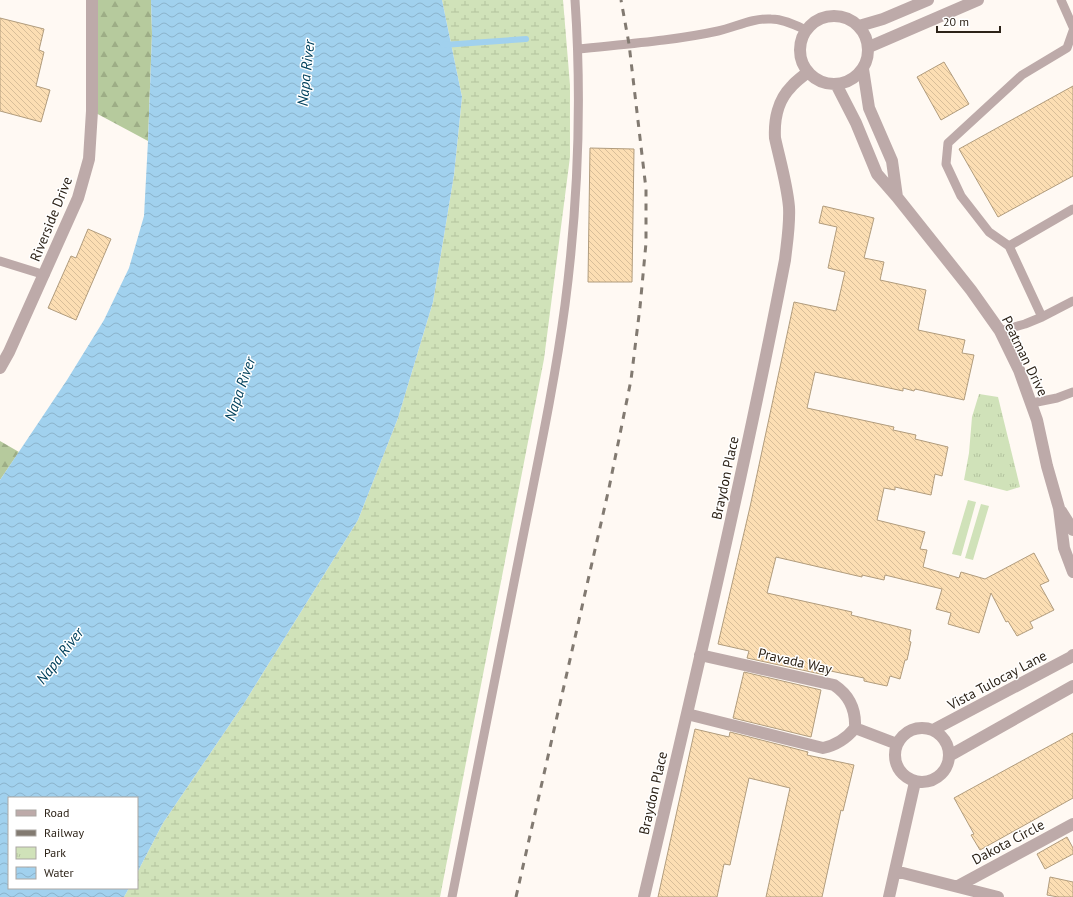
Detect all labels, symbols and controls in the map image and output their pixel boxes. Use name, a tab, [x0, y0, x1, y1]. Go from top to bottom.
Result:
scale bar	[937, 8, 1000, 34]
text: 20 m	[943, 14, 969, 29]
water label: Napa River	[293, 38, 319, 107]
street label: Riverside Drive	[26, 174, 76, 264]
street label: Peatman Drive	[998, 313, 1052, 399]
water label: Napa River	[220, 353, 260, 423]
street label: Braydon Place	[707, 435, 743, 521]
water label: Napa River	[32, 623, 88, 688]
street label: Pravada Way	[756, 644, 834, 678]
street label: Vista Tulocay Lane	[943, 646, 1050, 714]
street label: Braydon Place	[635, 750, 671, 836]
legend	[8, 797, 138, 889]
text: Road	[44, 805, 69, 820]
street label: Dakota Circle	[969, 815, 1047, 869]
text: Railway	[44, 825, 84, 840]
text: Park	[44, 845, 66, 860]
text: Water	[44, 865, 74, 880]

